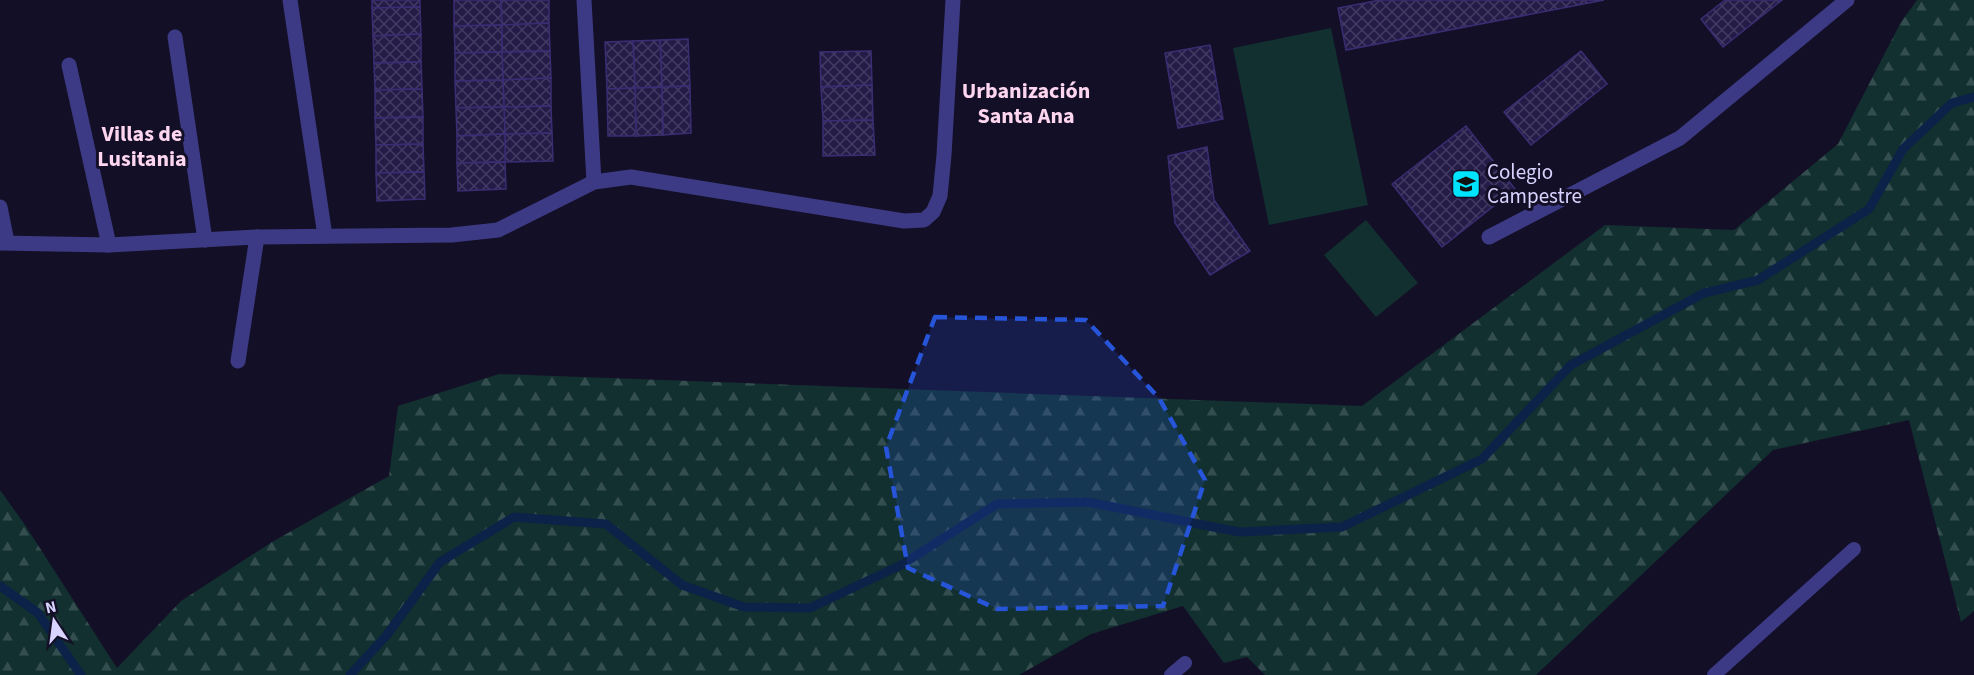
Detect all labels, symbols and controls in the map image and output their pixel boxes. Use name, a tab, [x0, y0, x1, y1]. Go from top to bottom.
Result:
district label: Urbanización Santa Ana	[962, 75, 1090, 132]
district label: Villas de Lusitania	[97, 118, 187, 175]
place label: Colegio Campestre	[1487, 157, 1582, 211]
school or university icon: Colegio Campestre	[1450, 168, 1482, 200]
north arrow	[24, 591, 84, 651]
text: N	[43, 595, 59, 619]

